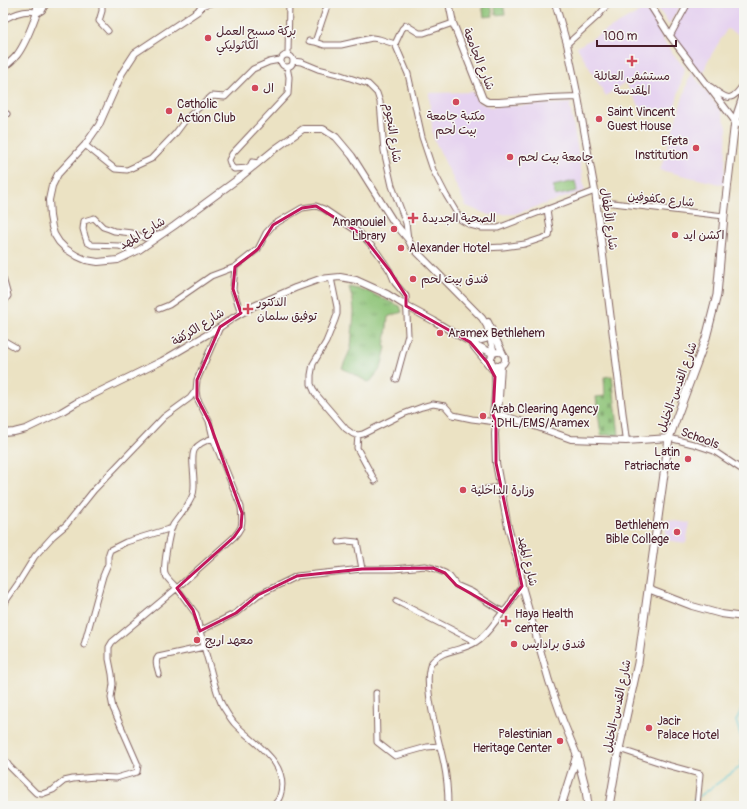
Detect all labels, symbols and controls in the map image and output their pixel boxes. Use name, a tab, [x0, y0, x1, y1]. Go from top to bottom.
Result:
scale bar	[597, 22, 676, 48]
place label: بركة مسبح العمل الكاثوليكي	[216, 24, 296, 56]
street label: شارع الجامعة	[458, 26, 498, 93]
text: 100 m	[603, 29, 638, 44]
marker: بركة مسبح العمل الكاثوليكي	[203, 33, 213, 43]
marker: مستشفى العائلة المقدسة	[626, 55, 638, 67]
place label: مستشفى العائلة المقدسة	[594, 69, 670, 98]
place label: ال	[263, 81, 274, 96]
marker: ال	[250, 83, 260, 93]
place label: Catholic Action Club	[177, 97, 236, 126]
marker: مكتبة جامعة بيت لحم	[451, 97, 461, 107]
street label: شارع النجوم	[380, 102, 404, 164]
place label: Saint Vincent Guest House	[607, 105, 675, 134]
marker: Catholic Action Club	[164, 106, 174, 116]
place label: مكتبة جامعة بيت لحم	[427, 109, 485, 139]
marker: Saint Vincent Guest House	[594, 114, 604, 124]
place label: Efeta Institution	[635, 134, 688, 163]
marker: Efeta Institution	[691, 143, 701, 153]
place label: جامعة بيت لحم	[518, 150, 593, 166]
marker: جامعة بيت لحم	[505, 152, 515, 162]
street label: شارع الأطفال	[596, 187, 621, 251]
street label: شارع مكفوفين	[627, 189, 695, 211]
place label: الصحية الجديدة	[422, 211, 496, 226]
marker: الصحية الجديدة	[407, 212, 419, 224]
street label: شارع المهد	[116, 214, 169, 254]
place label: Amanouiel Library	[332, 215, 386, 244]
marker: Amanouiel Library	[389, 224, 399, 234]
place label: اكشن ايد	[683, 228, 725, 243]
marker: اكشن ايد	[670, 230, 680, 240]
place label: Alexander Hotel	[409, 241, 490, 256]
marker: Alexander Hotel	[396, 243, 406, 253]
place label: فندق بيت لحم	[421, 272, 488, 288]
marker: فندق بيت لحم	[408, 274, 418, 284]
place label: الدكتور توفيق سلمان	[256, 295, 318, 324]
marker: الدكتور توفيق سلمان	[242, 303, 254, 315]
street label: شارع الكركفة	[169, 305, 228, 350]
place label: Aramex Bethlehem	[448, 326, 545, 341]
marker: Aramex Bethlehem	[435, 328, 445, 338]
street label: شارع القدس-الخليل	[654, 340, 702, 435]
place label: Arab Clearing Agency : DHL/EMS/Aramex	[491, 402, 598, 431]
marker: Arab Clearing Agency : DHL/EMS/Aramex	[478, 411, 488, 421]
street label: Schools	[679, 425, 722, 453]
place label: Latin Patriachate	[624, 445, 680, 474]
marker: Latin Patriachate	[683, 454, 693, 464]
place label: وزارة الداخلية	[471, 483, 535, 498]
marker: وزارة الداخلية	[458, 485, 468, 495]
place label: Bethlehem Bible College	[605, 518, 669, 547]
marker: Bethlehem Bible College	[672, 527, 682, 537]
street label: شارع المهد	[513, 534, 541, 588]
place label: Haya Health center	[515, 607, 574, 636]
marker: Haya Health center	[500, 615, 512, 627]
place label: معهد اريج	[205, 633, 253, 649]
marker: معهد اريج	[192, 635, 202, 645]
place label: فندق برادايس	[522, 637, 585, 652]
marker: فندق برادايس	[509, 639, 519, 649]
street label: شارع القدس-الخليل	[600, 658, 636, 754]
place label: Jacir Palace Hotel	[657, 714, 720, 743]
marker: Jacir Palace Hotel	[644, 723, 654, 733]
place label: Palestinian Heritage Center	[473, 727, 553, 756]
marker: Palestinian Heritage Center	[555, 736, 565, 746]

